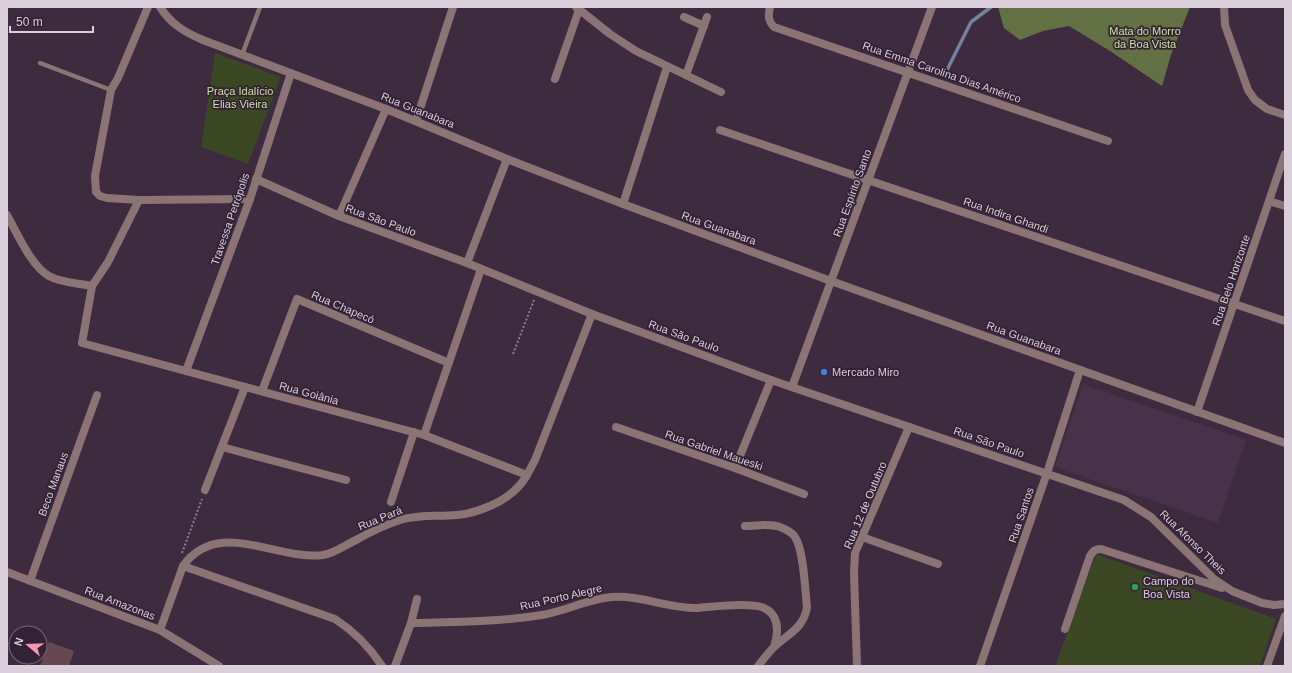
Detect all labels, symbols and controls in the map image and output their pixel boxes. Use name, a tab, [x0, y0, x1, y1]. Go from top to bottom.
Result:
scale bar	[10, 8, 93, 34]
text: 50 m	[16, 15, 43, 29]
park label: Mata do Morro da Boa Vista	[1109, 25, 1181, 50]
street label: Rua Emma Carolina Dias Américo	[861, 39, 1023, 105]
park label: Praça Idalício Elias Vieira	[207, 85, 273, 110]
street label: Rua Guanabara	[379, 90, 457, 131]
street label: Rua Espírito Santo	[831, 148, 873, 238]
street label: Travessa Petrópolis	[209, 171, 252, 267]
street label: Rua Indira Ghandi	[962, 195, 1050, 235]
street label: Rua São Paulo	[344, 202, 418, 238]
street label: Rua Guanabara	[680, 209, 759, 247]
street label: Rua Belo Horizonte	[1210, 233, 1252, 327]
street label: Rua Chapecó	[310, 288, 376, 326]
street label: Rua São Paulo	[647, 318, 721, 354]
street label: Rua Guanabara	[985, 319, 1064, 357]
place label: Mercado Miro	[832, 366, 899, 378]
marker: Mercado Miro	[819, 367, 829, 377]
street label: Rua Goiânia	[278, 379, 341, 407]
street label: Rua São Paulo	[952, 424, 1026, 460]
street label: Rua Gabriel Maueski	[663, 428, 765, 472]
street label: Beco Manaus	[36, 450, 70, 518]
street label: Rua 12 de Outubro	[841, 460, 889, 550]
street label: Rua Santos	[1006, 485, 1036, 544]
street label: Rua Pará	[356, 503, 405, 532]
street label: Rua Afonso Theis	[1158, 508, 1229, 577]
place label: Campo do Boa Vista	[1143, 575, 1194, 600]
street label: Rua Porto Alegre	[519, 582, 603, 612]
marker: Campo do Boa Vista	[1130, 582, 1140, 592]
street label: Rua Amazonas	[83, 584, 157, 622]
north arrow	[8, 625, 48, 665]
text: N	[12, 636, 26, 647]

